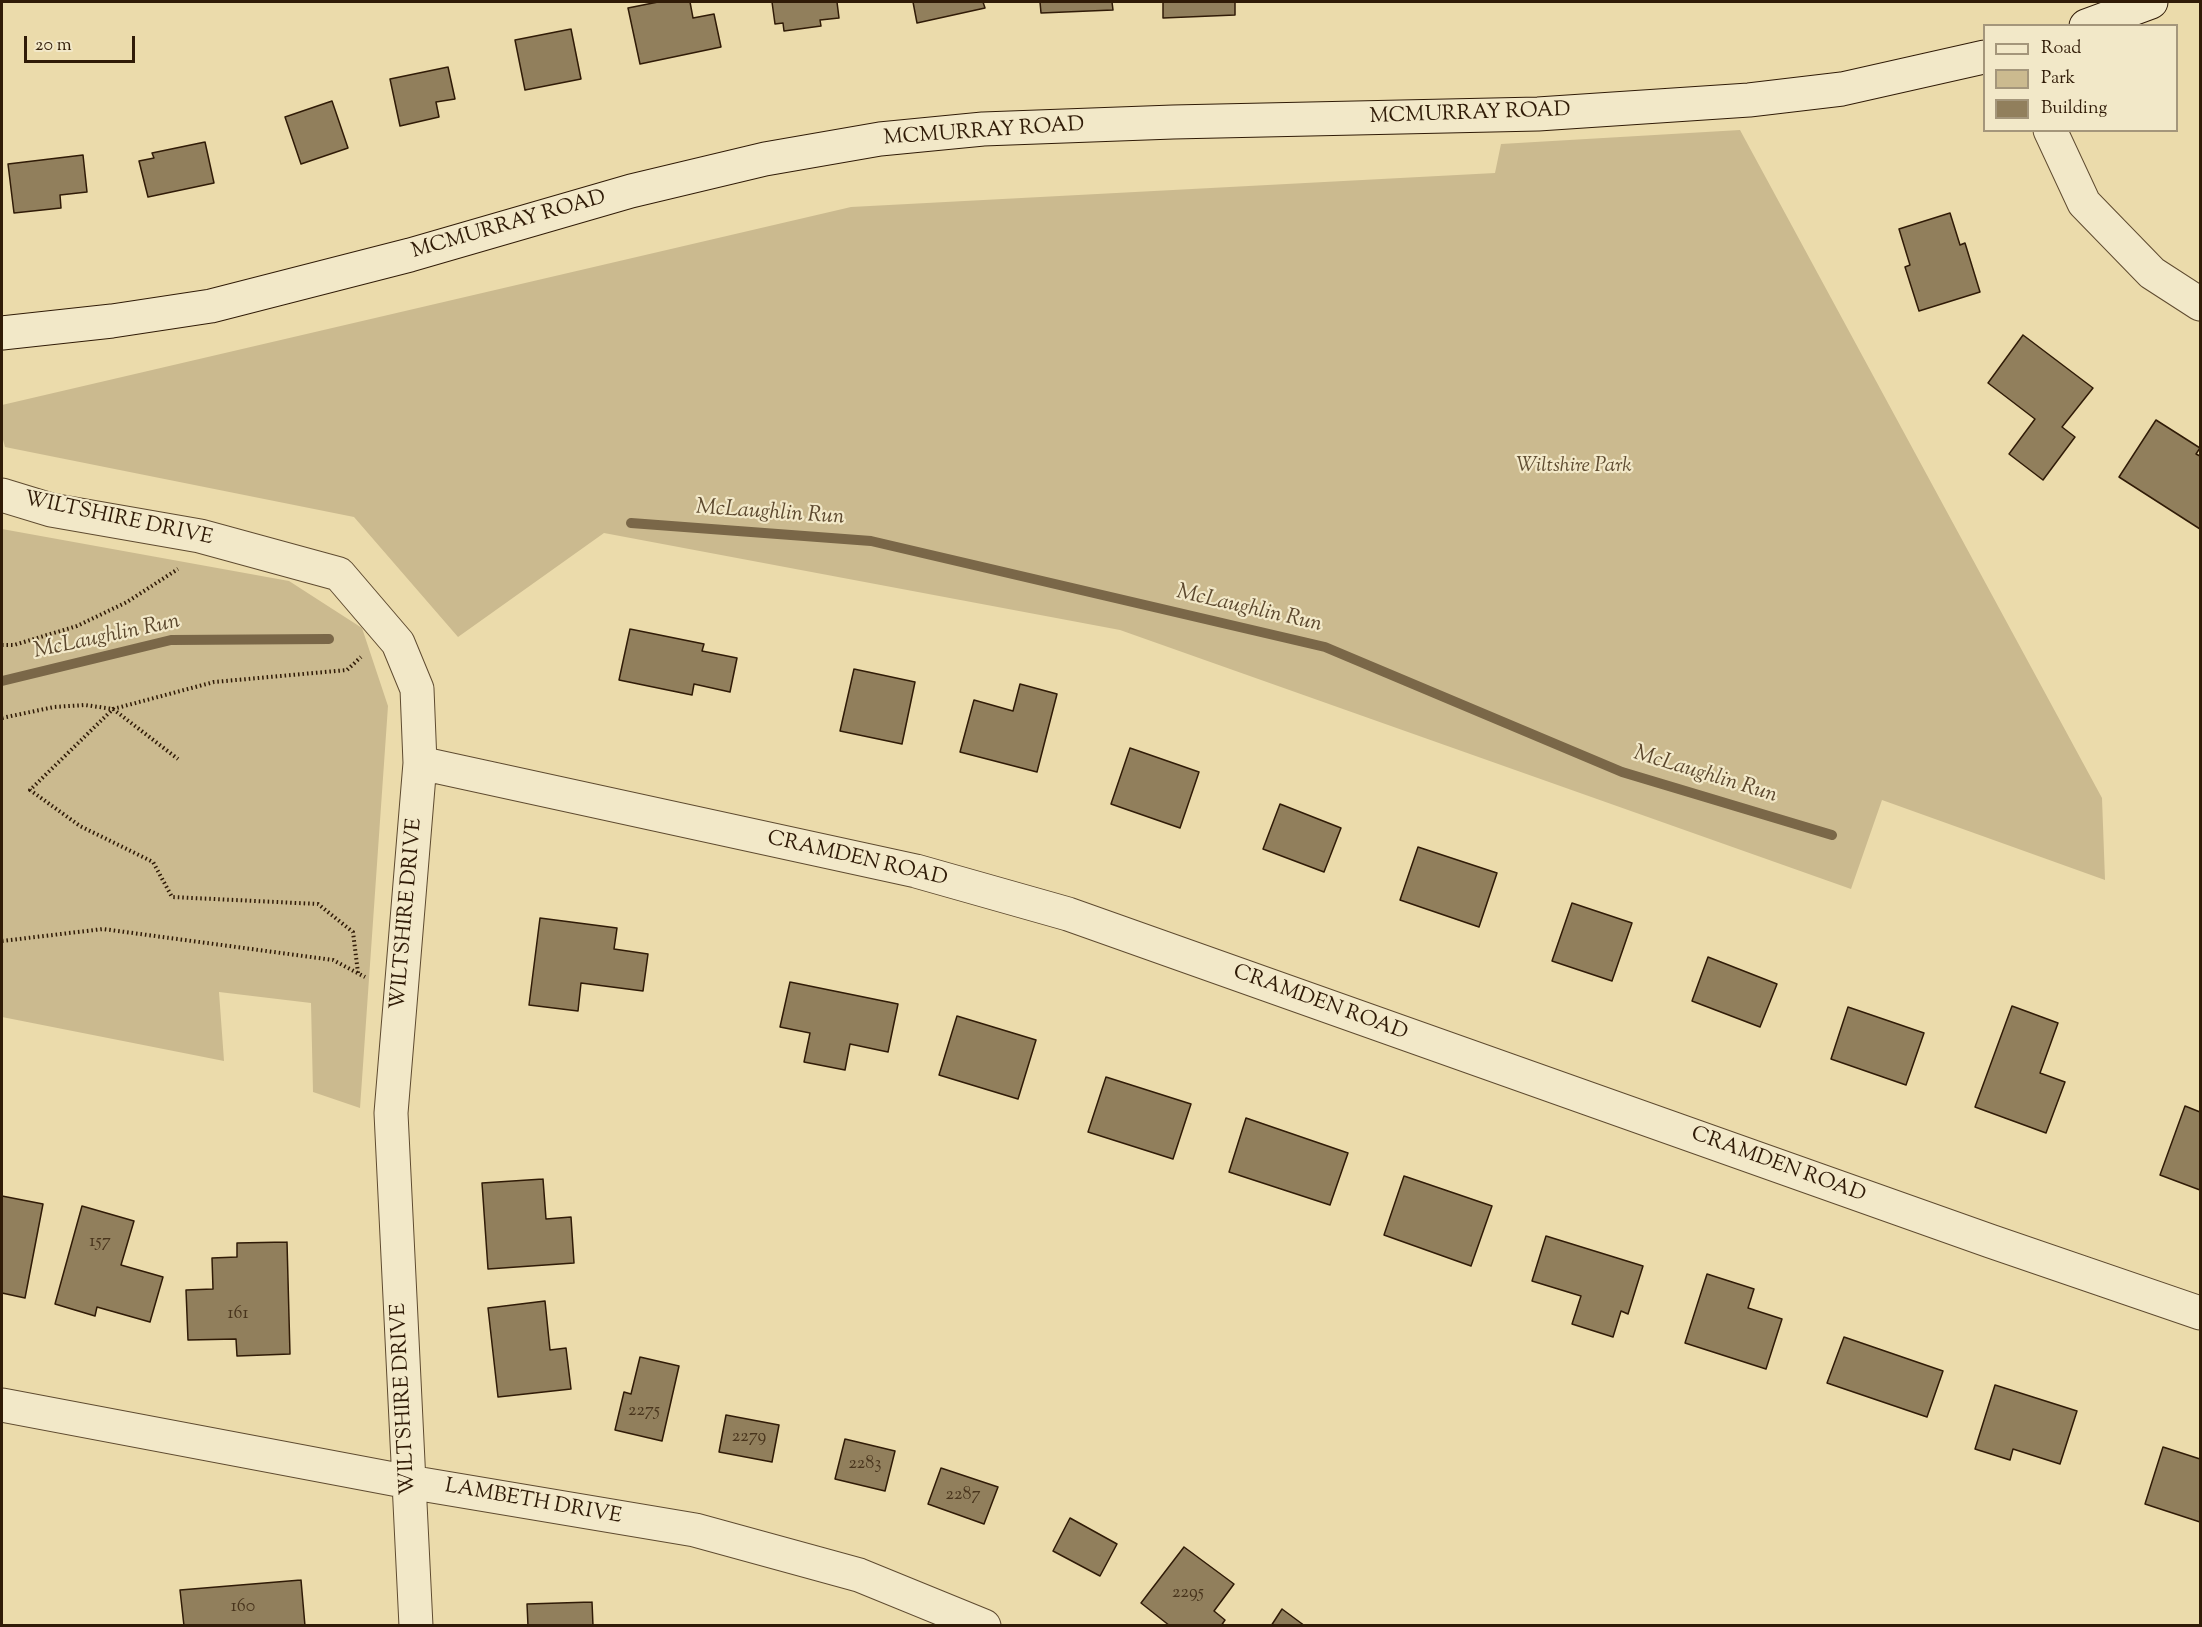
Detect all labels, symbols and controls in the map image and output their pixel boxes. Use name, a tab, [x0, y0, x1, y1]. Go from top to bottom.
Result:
scale bar	[27, 24, 138, 62]
legend	[1983, 24, 2178, 132]
text: 20 m	[35, 33, 72, 59]
text: Road	[2041, 36, 2081, 62]
text: Park	[2041, 66, 2075, 92]
text: Building	[2041, 96, 2107, 122]
street label: MCMURRAY ROAD	[1369, 99, 1571, 131]
street label: MCMURRAY ROAD	[883, 113, 1085, 153]
street label: MCMURRAY ROAD	[409, 186, 609, 266]
park label: Wiltshire Park	[1516, 454, 1632, 480]
street label: WILTSHIRE DRIVE	[21, 488, 215, 552]
water label: McLaughlin Run	[695, 496, 845, 532]
water label: McLaughlin Run	[1174, 580, 1324, 640]
water label: McLaughlin Run	[31, 610, 183, 666]
water label: McLaughlin Run	[1630, 742, 1780, 810]
street label: WILTSHIRE DRIVE	[387, 817, 429, 1011]
street label: CRAMDEN ROAD	[765, 827, 949, 893]
street label: CRAMDEN ROAD	[1229, 961, 1411, 1047]
street label: CRAMDEN ROAD	[1687, 1123, 1869, 1209]
house number: 157	[89, 1232, 111, 1254]
street label: WILTSHIRE DRIVE	[387, 1302, 423, 1496]
house number: 161	[227, 1304, 249, 1326]
house number: 2275	[628, 1401, 660, 1423]
house number: 2279	[732, 1427, 766, 1449]
house number: 2283	[848, 1454, 882, 1476]
street label: LAMBETH DRIVE	[443, 1475, 623, 1531]
house number: 2287	[946, 1485, 980, 1507]
house number: 2295	[1172, 1583, 1204, 1605]
house number: 160	[231, 1597, 255, 1619]

